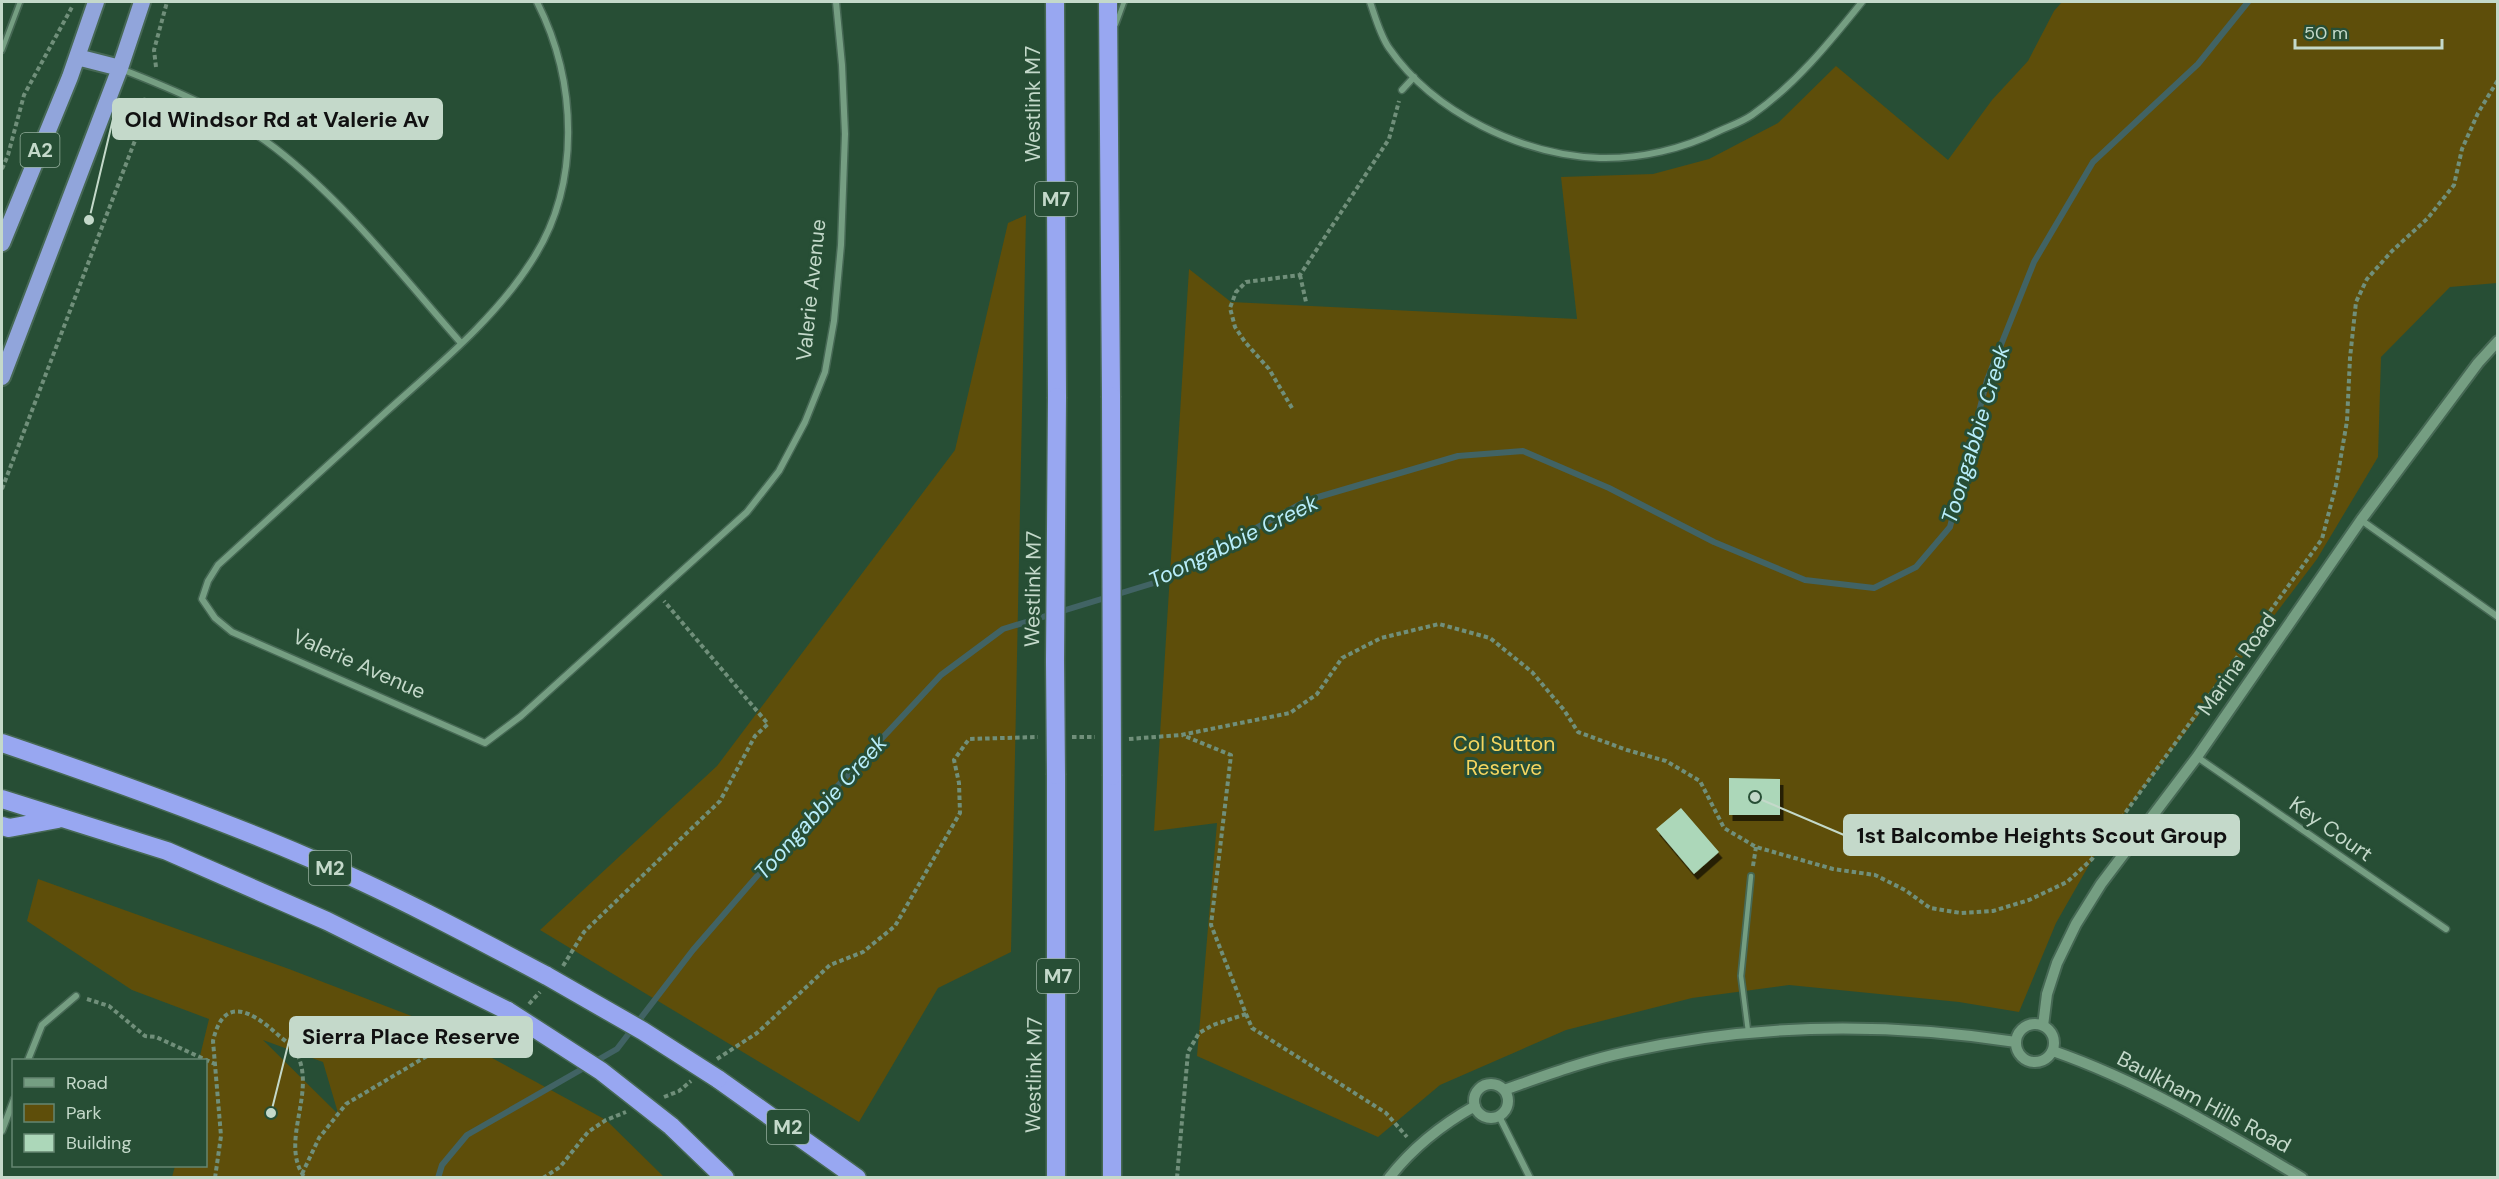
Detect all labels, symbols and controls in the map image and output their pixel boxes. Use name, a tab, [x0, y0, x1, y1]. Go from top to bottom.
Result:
scale bar	[2295, 12, 2442, 50]
text: 50 m	[2304, 21, 2348, 45]
street label: Westlink M7	[1019, 46, 1047, 162]
callout: Old Windsor Rd at Valerie Av	[113, 99, 442, 139]
text: Old Windsor Rd at Valerie Av	[124, 105, 430, 134]
road number: A2	[20, 133, 60, 167]
road number: M7	[1035, 182, 1077, 216]
street label: Valerie Avenue	[790, 218, 832, 362]
water label: Toongabbie Creek	[1935, 341, 2017, 527]
water label: Toongabbie Creek	[1144, 487, 1323, 595]
street label: Westlink M7	[1018, 531, 1048, 647]
street label: Marina Road	[2191, 607, 2283, 721]
street label: Valerie Avenue	[288, 622, 430, 706]
water label: Toongabbie Creek	[748, 728, 894, 886]
park label: Col Sutton Reserve	[1453, 730, 1555, 782]
street label: Key Court	[2284, 790, 2378, 868]
callout: 1st Balcombe Heights Scout Group	[1844, 815, 2239, 855]
text: 1st Balcombe Heights Scout Group	[1857, 821, 2227, 850]
road number: M2	[309, 851, 351, 885]
road number: M7	[1037, 959, 1079, 993]
callout: Sierra Place Reserve	[290, 1017, 532, 1057]
street label: Westlink M7	[1019, 1017, 1049, 1133]
text: Sierra Place Reserve	[302, 1022, 520, 1051]
street label: Baulkham Hills Road	[2112, 1044, 2296, 1160]
legend	[12, 1059, 207, 1167]
text: Road	[66, 1071, 108, 1095]
text: Park	[66, 1101, 102, 1125]
road number: M2	[767, 1110, 809, 1144]
text: Building	[66, 1131, 131, 1155]

